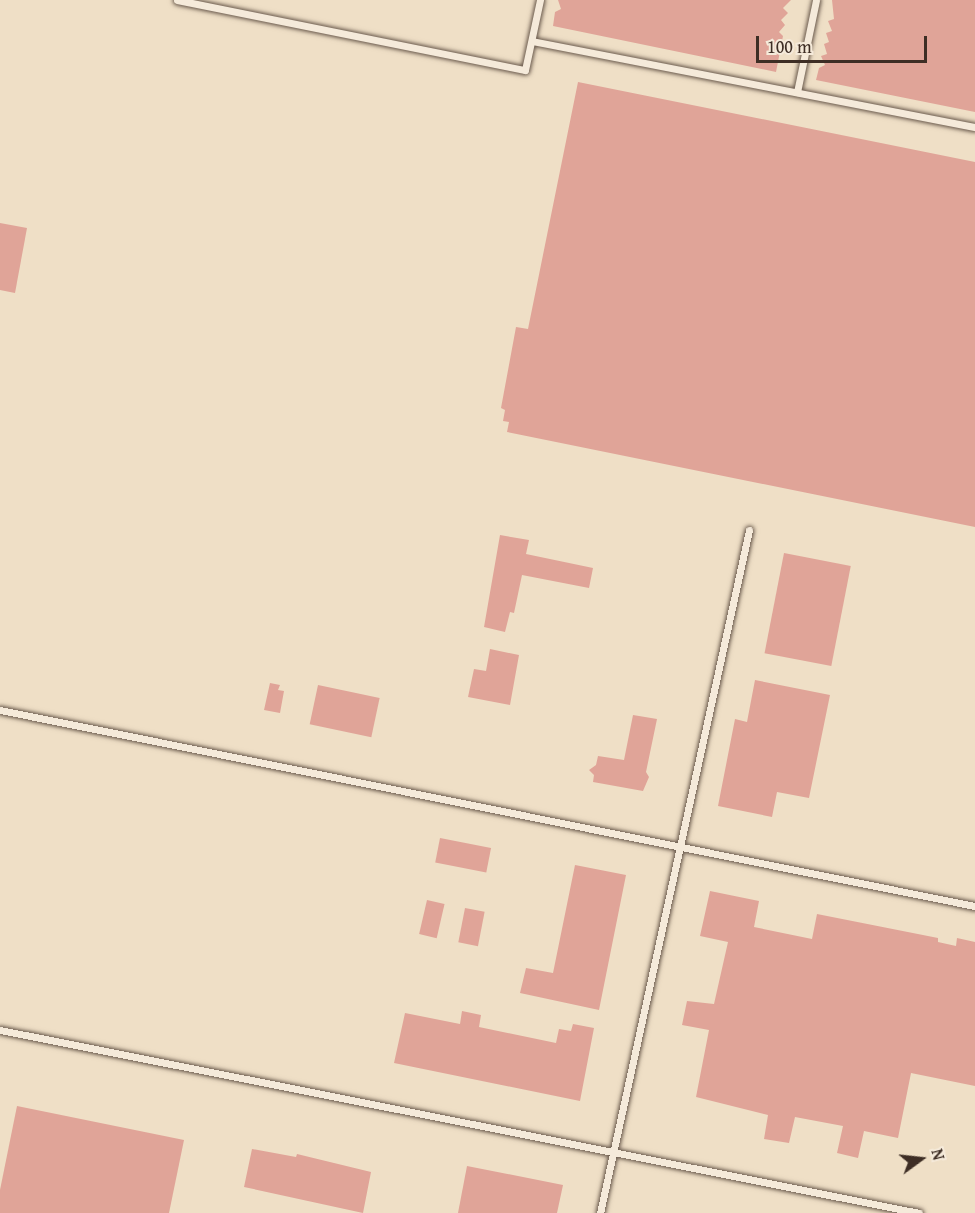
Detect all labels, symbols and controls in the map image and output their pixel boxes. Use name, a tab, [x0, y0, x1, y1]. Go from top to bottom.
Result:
scale bar	[759, 24, 930, 62]
text: 100 m	[767, 33, 812, 60]
north arrow	[891, 1129, 951, 1189]
text: N	[925, 1146, 951, 1163]

